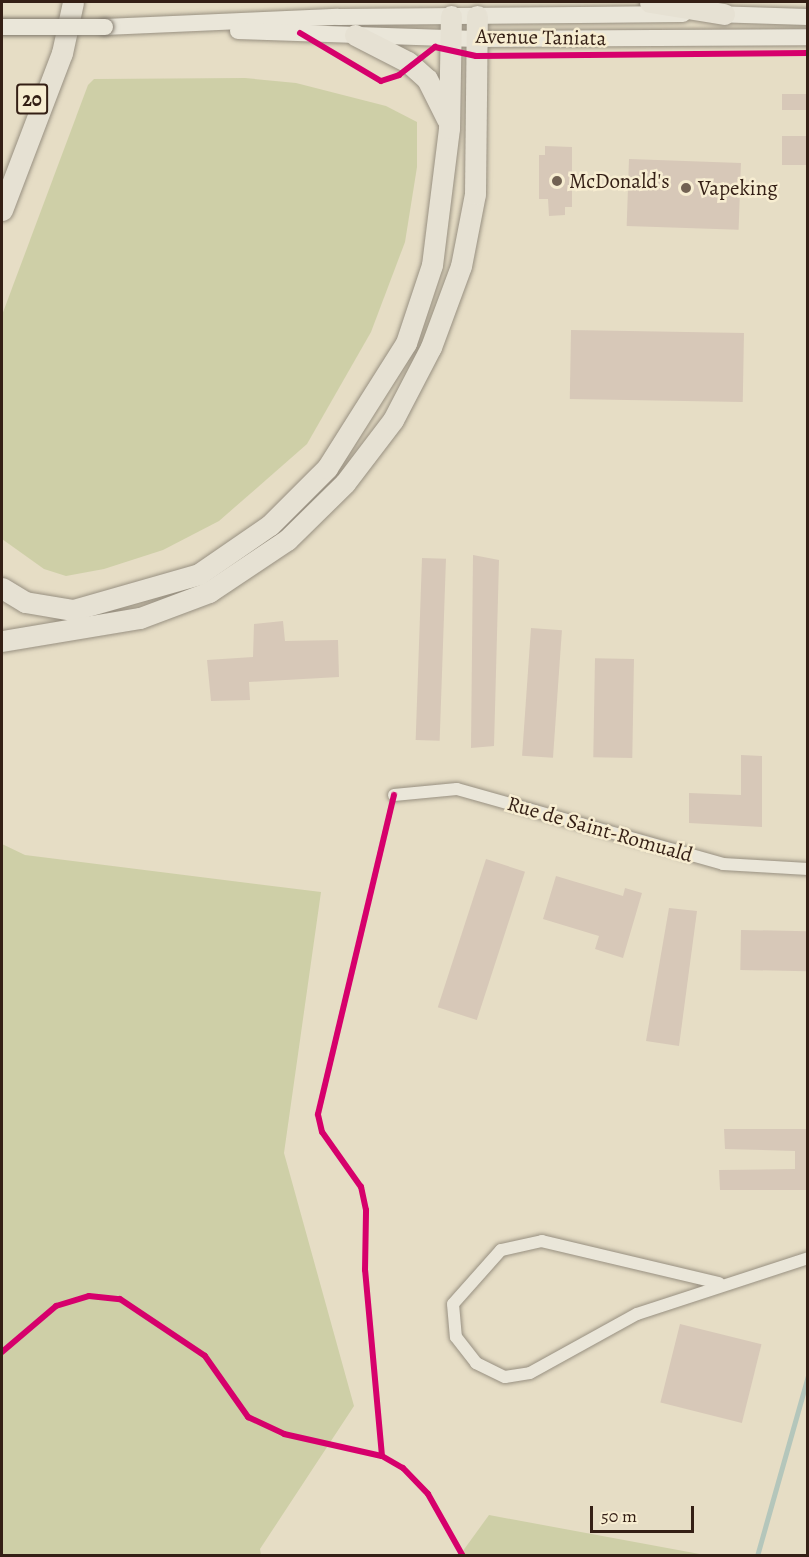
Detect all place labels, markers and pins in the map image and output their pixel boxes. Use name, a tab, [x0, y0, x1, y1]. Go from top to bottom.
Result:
place label: McDonald's	[569, 168, 670, 194]
marker: McDonald's	[550, 174, 564, 188]
place label: Vapeking	[698, 175, 778, 201]
marker: Vapeking	[679, 181, 693, 195]

